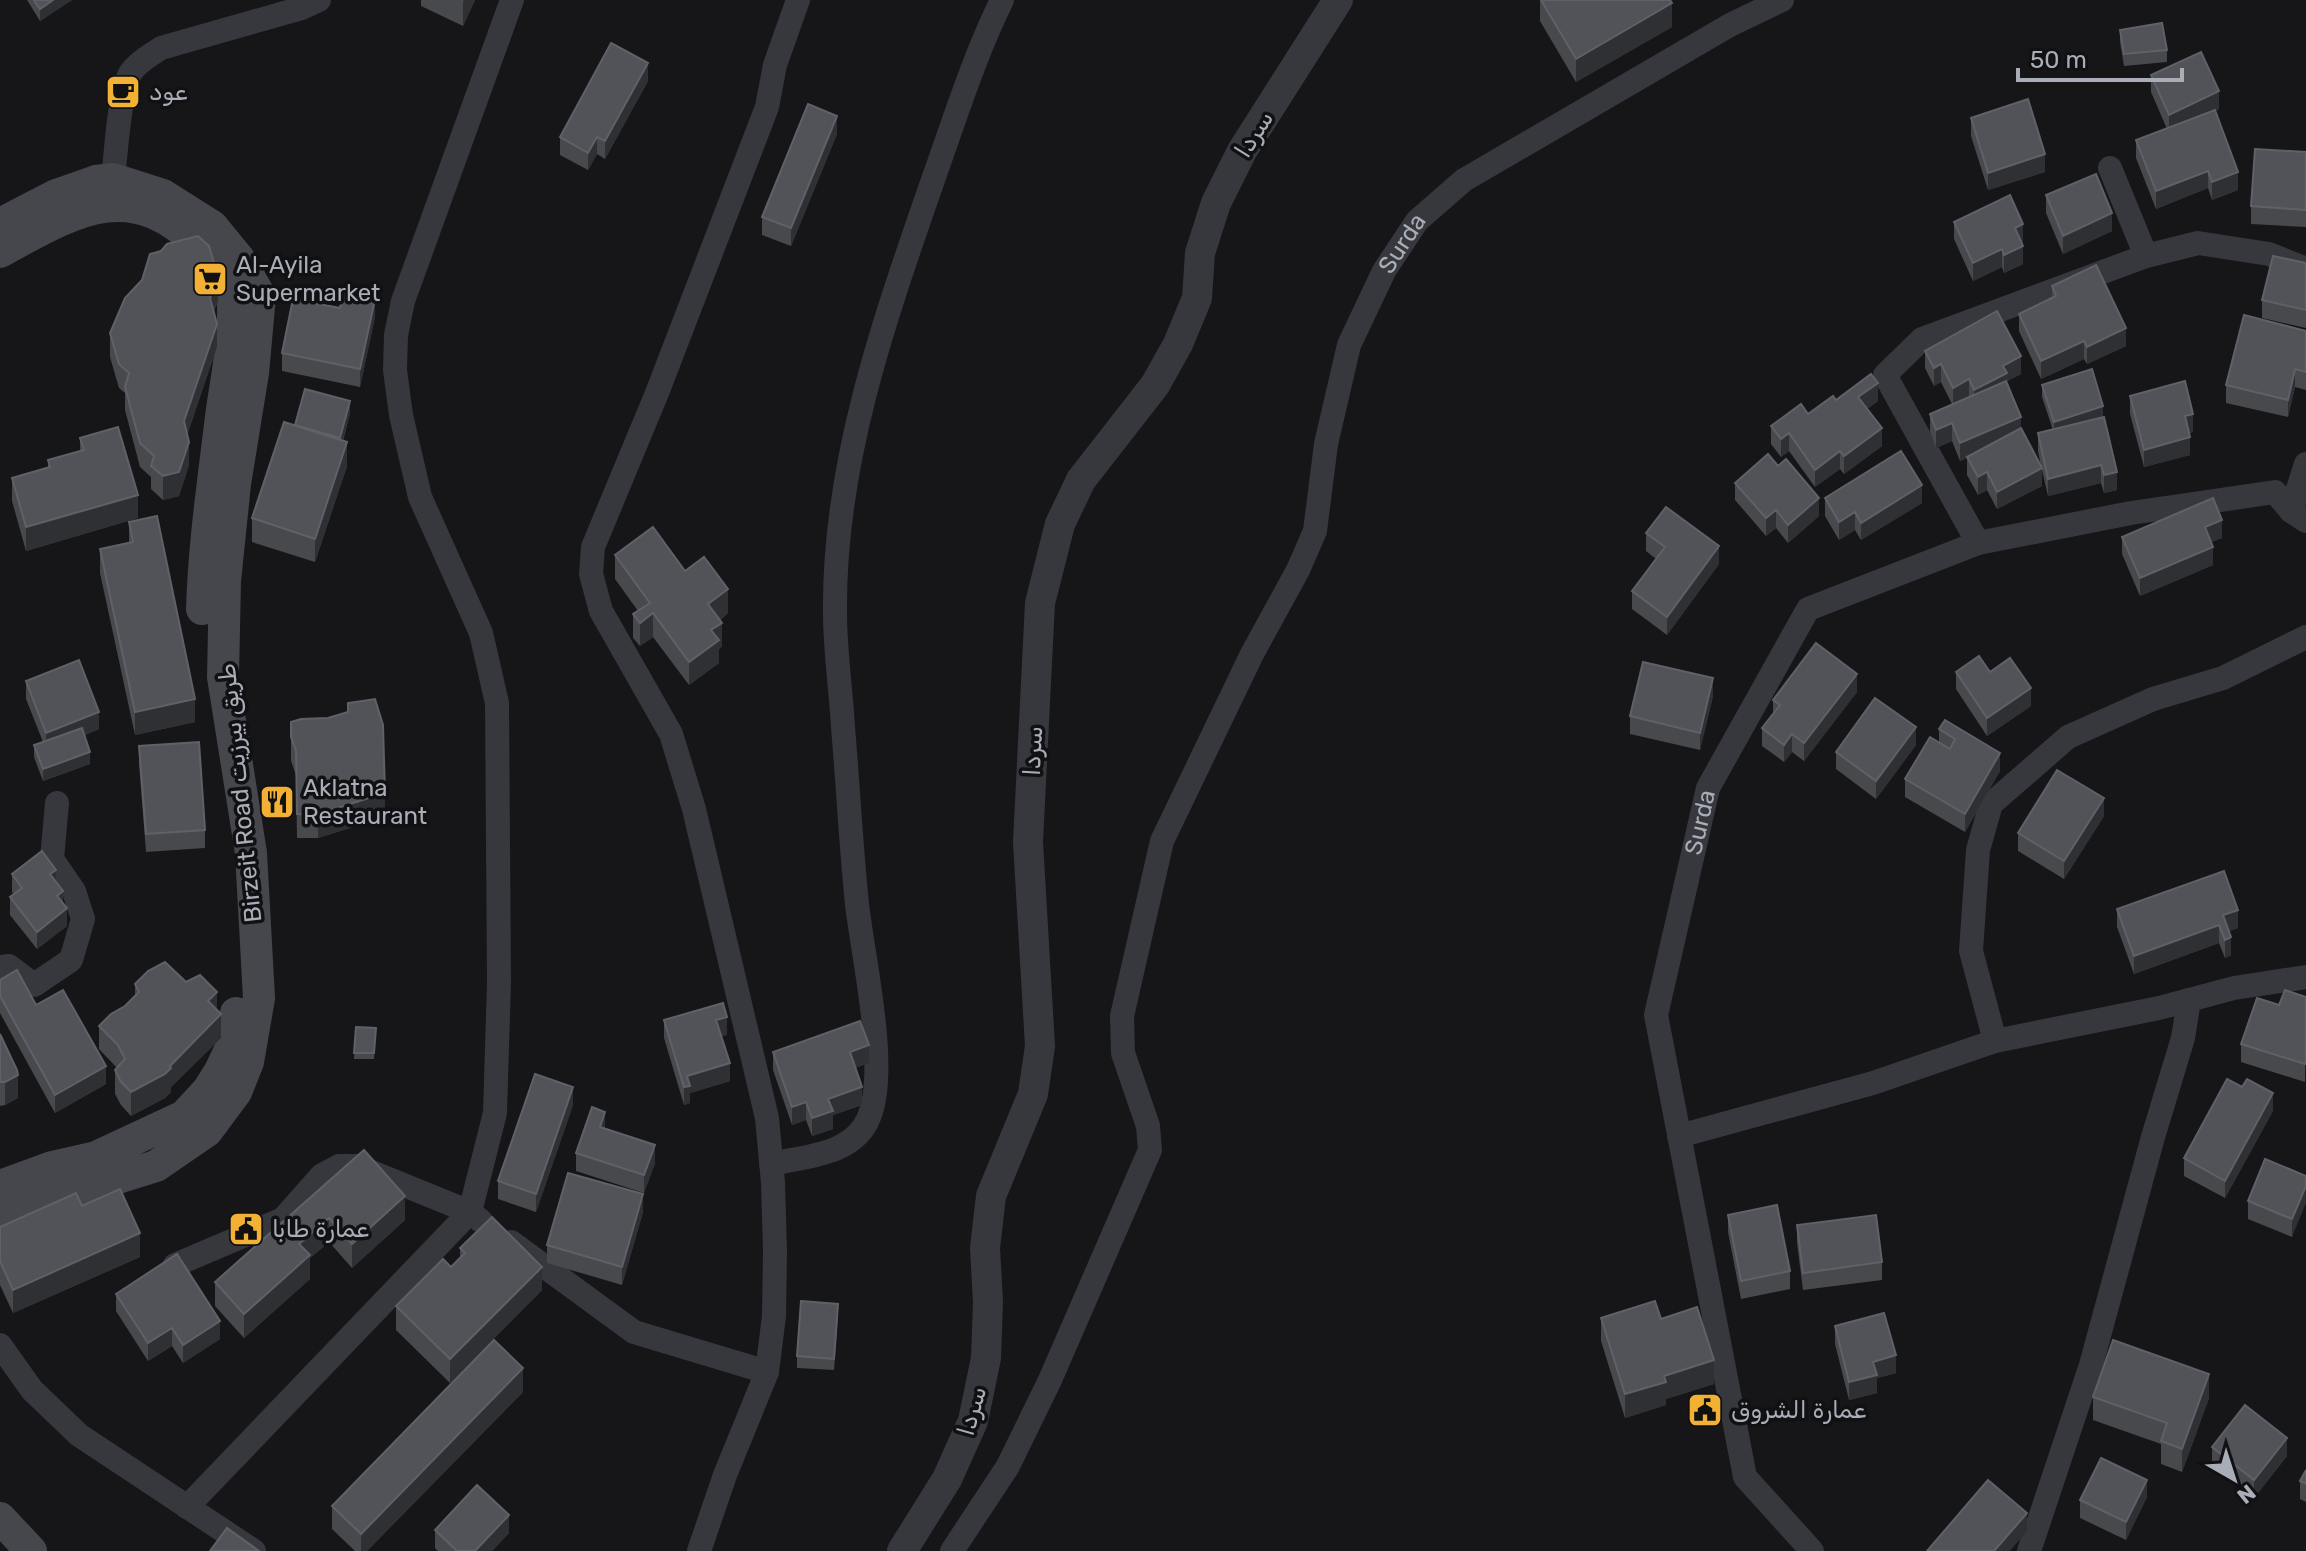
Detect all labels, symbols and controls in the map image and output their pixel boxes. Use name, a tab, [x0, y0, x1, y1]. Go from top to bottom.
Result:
scale bar	[2018, 32, 2182, 82]
text: 50 m	[2030, 46, 2087, 74]
cafe icon: عود	[104, 73, 142, 111]
place label: عود	[149, 78, 187, 106]
street label: سردا	[1229, 105, 1279, 163]
street label: Surda	[1372, 208, 1432, 279]
place label: Al-Ayila Supermarket	[236, 251, 381, 307]
supermarket icon: Al-Ayila Supermarket	[191, 260, 229, 298]
street label: Birzeit Road طريق بيرزيت	[212, 662, 268, 924]
street label: سردا	[1018, 725, 1048, 777]
place label: Aklatna Restaurant	[303, 774, 427, 830]
restaurant icon: Aklatna Restaurant	[258, 783, 296, 821]
street label: Surda	[1679, 787, 1721, 858]
public building icon: عمارة طابا	[227, 1210, 265, 1248]
place label: عمارة طابا	[272, 1215, 369, 1243]
street label: سردا	[952, 1383, 992, 1439]
public building icon: عمارة الشروق	[1686, 1391, 1724, 1429]
place label: عمارة الشروق	[1731, 1396, 1866, 1424]
north arrow	[2194, 1439, 2274, 1519]
text: N	[2232, 1479, 2261, 1510]

